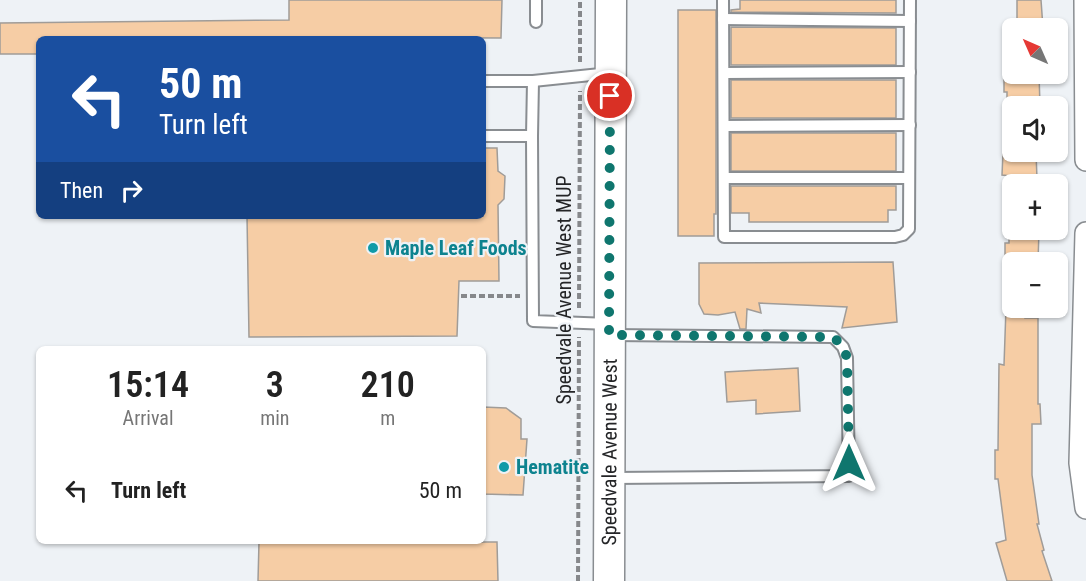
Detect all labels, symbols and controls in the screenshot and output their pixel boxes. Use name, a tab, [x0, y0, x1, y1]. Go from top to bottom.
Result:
north arrow	[1002, 18, 1068, 84]
map controls	[1002, 18, 1068, 318]
text: 50 m	[159, 59, 242, 108]
icon: left	[60, 60, 138, 138]
pin	[584, 70, 635, 121]
icon: arrive	[593, 79, 626, 112]
button: sound	[1002, 96, 1068, 162]
text: Turn left	[159, 109, 248, 141]
icon: right	[115, 174, 148, 207]
button: +	[1002, 174, 1068, 240]
street label: Speedvale Avenue West MUP	[552, 176, 576, 404]
text: Then	[60, 178, 103, 203]
place label: Maple Leaf Foods	[385, 236, 527, 260]
marker: Maple Leaf Foods	[366, 241, 380, 255]
button: −	[1002, 252, 1068, 318]
street label: Speedvale Avenue West	[597, 358, 622, 546]
text: 15:14	[107, 364, 189, 406]
text: 3	[266, 364, 284, 406]
text: 210	[361, 364, 415, 406]
text: Arrival	[123, 406, 174, 430]
text: min	[260, 406, 289, 430]
text: m	[380, 406, 395, 430]
position arrow	[817, 431, 881, 495]
place label: Hematite	[516, 455, 589, 479]
marker: Hematite	[497, 460, 511, 474]
icon: left	[60, 474, 93, 507]
text: Turn left	[111, 478, 186, 503]
text: 50 m	[419, 478, 462, 503]

